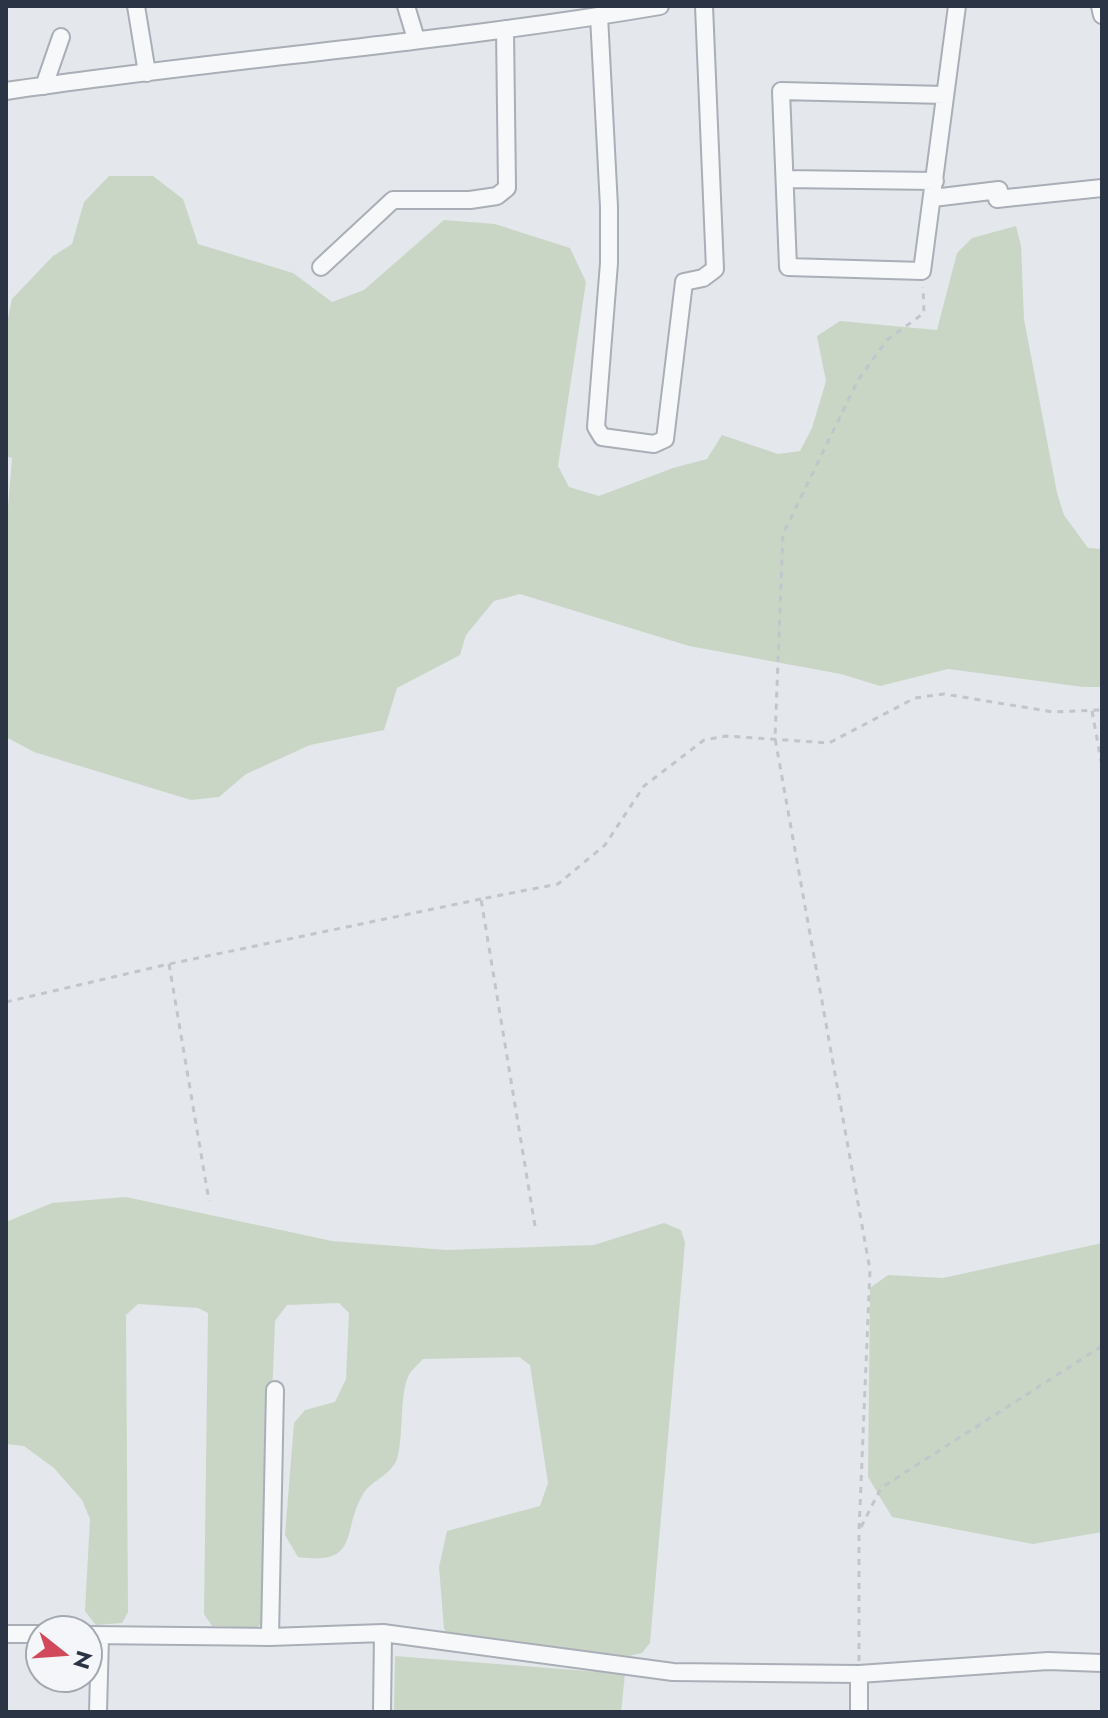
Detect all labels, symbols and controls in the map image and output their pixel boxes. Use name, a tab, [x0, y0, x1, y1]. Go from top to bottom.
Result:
north arrow	[24, 1614, 104, 1694]
text: N	[65, 1647, 101, 1673]

